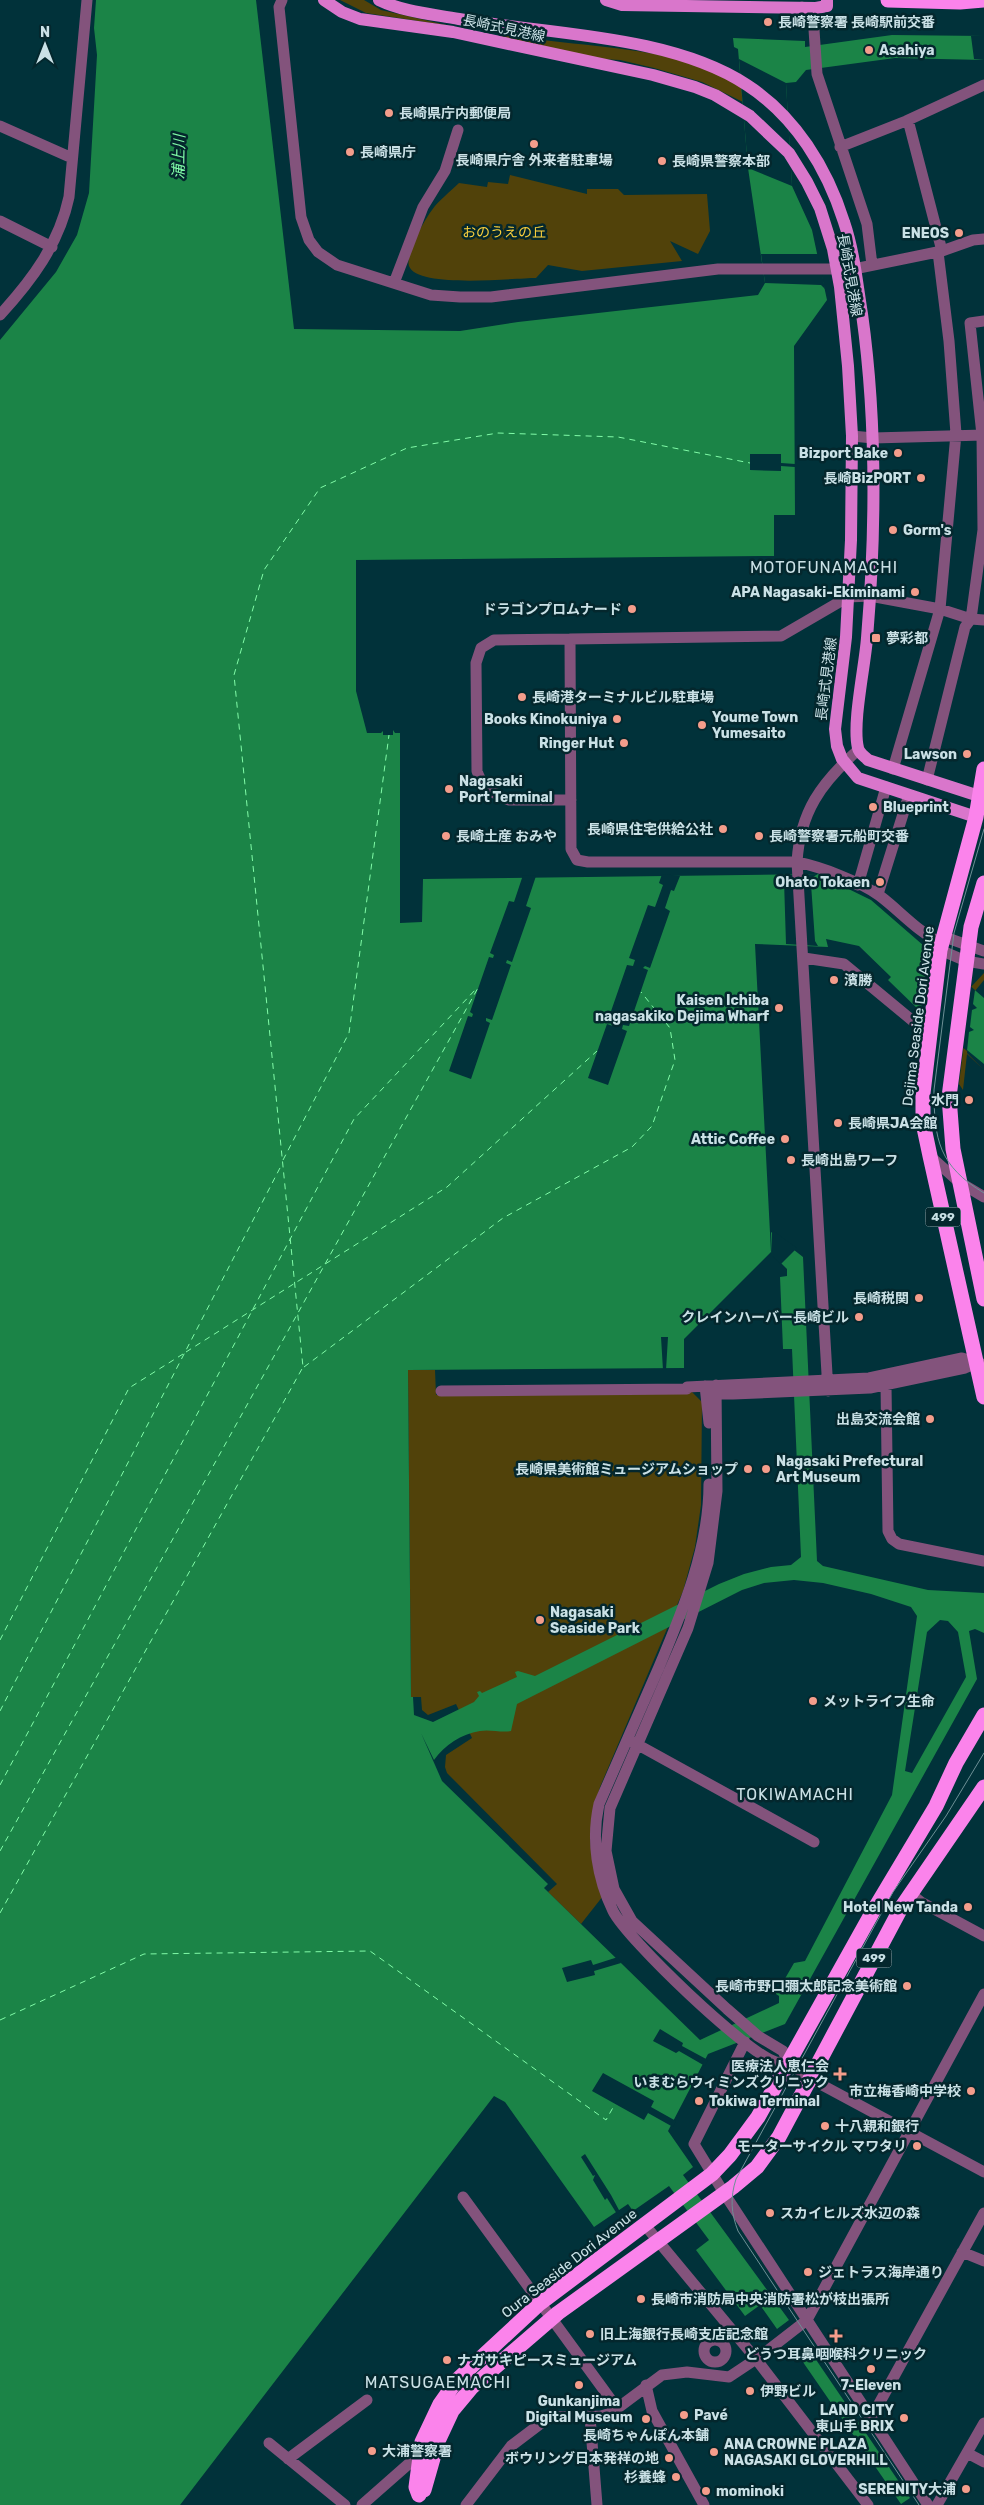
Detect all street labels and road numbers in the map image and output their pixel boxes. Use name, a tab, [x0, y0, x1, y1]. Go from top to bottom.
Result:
street label: 長崎式見港線	[461, 11, 547, 46]
street label: 長崎式見港線	[834, 232, 865, 318]
street label: 長崎式見港線	[813, 636, 840, 722]
street label: Dejima Seaside Dori Avenue	[899, 925, 938, 1107]
road number: 499	[926, 1208, 960, 1226]
road number: 499	[856, 1949, 892, 1968]
street label: Oura Seaside Dori Avenue	[498, 2205, 641, 2322]

